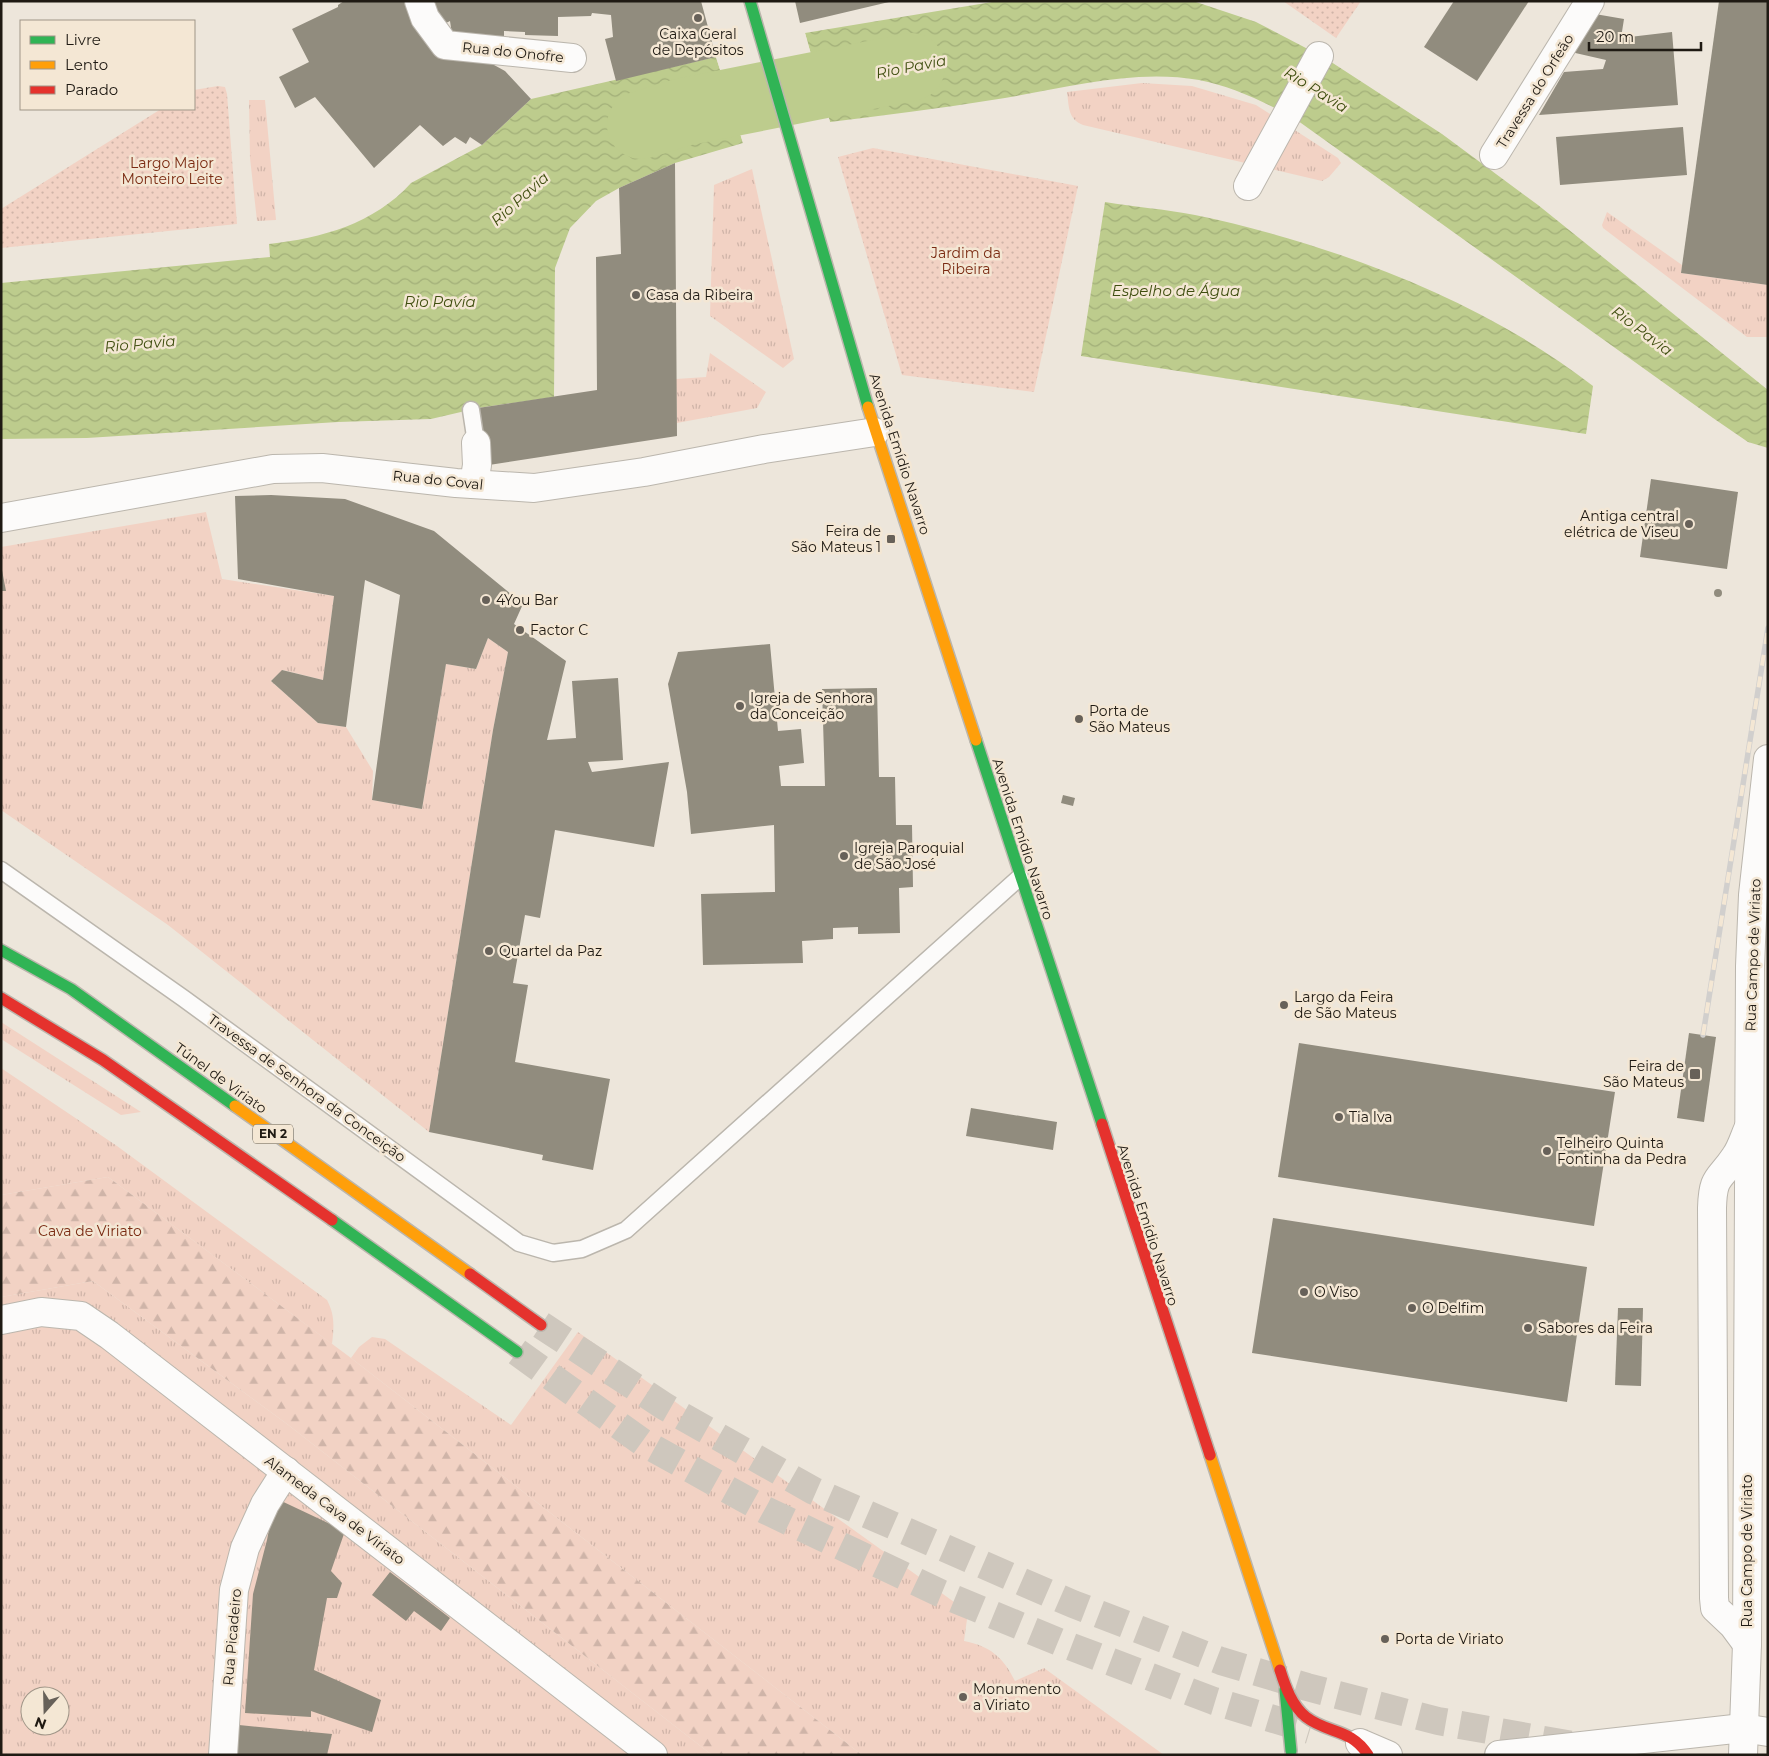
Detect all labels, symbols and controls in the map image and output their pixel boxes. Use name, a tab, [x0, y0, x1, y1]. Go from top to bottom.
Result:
marker: Caixa Geral de Depósitos	[692, 12, 704, 24]
legend	[20, 20, 195, 110]
scale bar	[1589, 20, 1702, 52]
place label: Caixa Geral de Depósitos	[652, 25, 744, 59]
text: 20 m	[1596, 27, 1634, 46]
text: Livre	[65, 30, 101, 49]
street label: Travessa do Orfeão	[1492, 30, 1578, 152]
street label: Rua do Onofre	[461, 38, 565, 66]
water label: Rio Pavia	[874, 50, 948, 83]
text: Lento	[65, 55, 108, 74]
water label: Rio Pavia	[1281, 63, 1352, 117]
text: Parado	[65, 80, 118, 99]
park label: Largo Major Monteiro Leite	[121, 154, 223, 188]
water label: Rio Pavia	[487, 168, 553, 230]
park label: Jardim da Ribeira	[930, 244, 1001, 278]
water label: Espelho de Água	[1112, 281, 1240, 300]
place label: Casa da Ribeira	[646, 286, 753, 304]
marker: Casa da Ribeira	[630, 289, 642, 301]
water label: Rio Pavía	[404, 292, 476, 311]
water label: Rio Pavia	[1608, 302, 1676, 360]
water label: Rio Pavia	[104, 331, 176, 356]
street label: Avenida Emídio Navarro	[865, 371, 935, 537]
street label: Rua do Coval	[392, 466, 484, 494]
place label: Antiga central elétrica de Viseu	[1564, 507, 1679, 541]
marker: Antiga central elétrica de Viseu	[1683, 518, 1695, 530]
place label: Feira de São Mateus 1	[791, 522, 881, 556]
marker: Feira de São Mateus 1	[885, 533, 897, 545]
place label: 4You Bar	[496, 591, 559, 609]
marker: 4You Bar	[480, 594, 492, 606]
place label: Factor C	[530, 621, 588, 639]
marker: Factor C	[514, 624, 526, 636]
place label: Igreja de Senhora da Conceição	[750, 689, 873, 723]
marker: Igreja de Senhora da Conceição	[734, 700, 746, 712]
place label: Porta de São Mateus	[1089, 702, 1170, 736]
marker: Porta de São Mateus	[1073, 713, 1085, 725]
street label: Avenida Emídio Navarro	[988, 756, 1058, 922]
place label: Igreja Paroquial de São José	[854, 839, 964, 873]
marker: Igreja Paroquial de São José	[838, 850, 850, 862]
street label: Rua Campo de Viriato	[1741, 878, 1765, 1032]
place label: Quartel da Paz	[499, 942, 602, 960]
marker: Quartel da Paz	[483, 945, 495, 957]
place label: Largo da Feira de São Mateus	[1294, 988, 1397, 1022]
marker: Largo da Feira de São Mateus	[1278, 999, 1290, 1011]
street label: Travessa de Senhora da Conceição	[205, 1010, 410, 1166]
street label: Túnel de Viriato	[172, 1039, 271, 1118]
place label: Feira de São Mateus	[1603, 1057, 1684, 1091]
marker: Feira de São Mateus	[1688, 1067, 1702, 1081]
place label: Tia Iva	[1349, 1108, 1393, 1126]
marker: Tia Iva	[1333, 1111, 1345, 1123]
road number: EN 2	[253, 1124, 293, 1144]
place label: Telheiro Quinta Fontinha da Pedra	[1557, 1134, 1687, 1168]
street label: Avenida Emídio Navarro	[1113, 1142, 1183, 1308]
marker: Telheiro Quinta Fontinha da Pedra	[1541, 1145, 1553, 1157]
park label: Cava de Viriato	[38, 1222, 142, 1240]
place label: O Viso	[1314, 1283, 1359, 1301]
marker: O Viso	[1298, 1286, 1310, 1298]
place label: O Delfim	[1422, 1299, 1484, 1317]
marker: O Delfim	[1406, 1302, 1418, 1314]
place label: Sabores da Feira	[1538, 1319, 1653, 1337]
marker: Sabores da Feira	[1522, 1322, 1534, 1334]
street label: Alameda Cava de Viriato	[261, 1451, 409, 1569]
street label: Rua Campo de Viriato	[1738, 1474, 1756, 1627]
street label: Rua Picadeiro	[219, 1588, 245, 1686]
place label: Porta de Viriato	[1395, 1630, 1504, 1648]
marker: Porta de Viriato	[1379, 1633, 1391, 1645]
place label: Monumento a Viriato	[973, 1680, 1061, 1714]
north arrow	[20, 1686, 70, 1736]
marker: Monumento a Viriato	[957, 1691, 969, 1703]
text: N	[32, 1713, 49, 1734]

